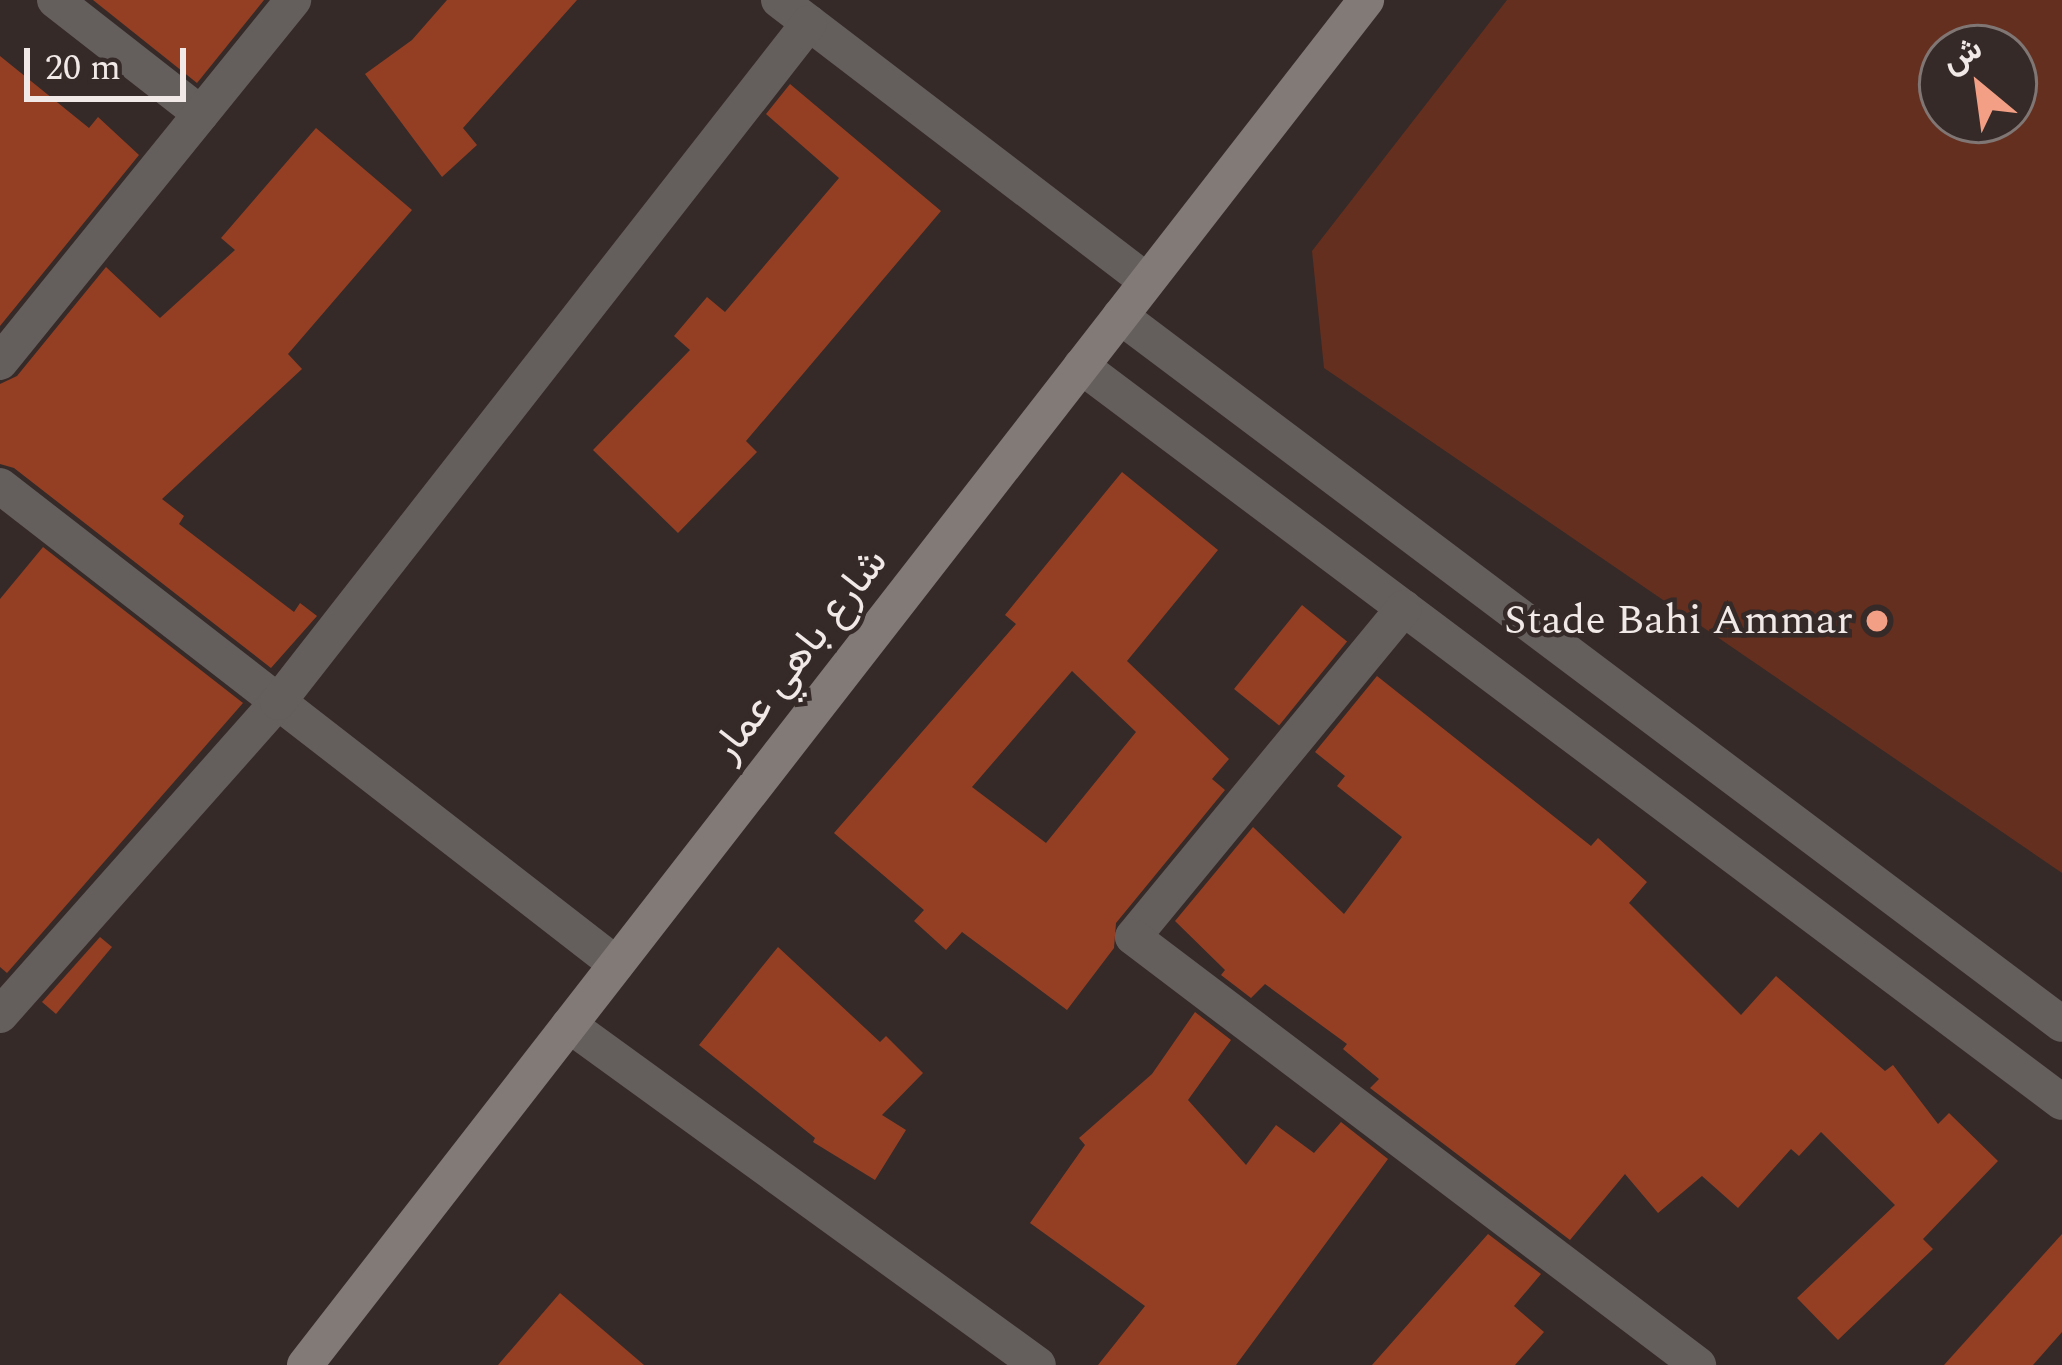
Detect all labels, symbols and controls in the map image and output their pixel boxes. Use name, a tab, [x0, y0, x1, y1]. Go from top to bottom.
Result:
scale bar	[30, 24, 192, 98]
north arrow	[1918, 24, 2038, 144]
text: ش	[1933, 24, 1991, 87]
text: 20 m	[45, 41, 121, 96]
street label: شارع باهي عمار	[701, 538, 899, 772]
place label: Stade Bahi Ammar	[1504, 596, 1853, 646]
marker: Stade Bahi Ammar	[1864, 608, 1890, 634]

